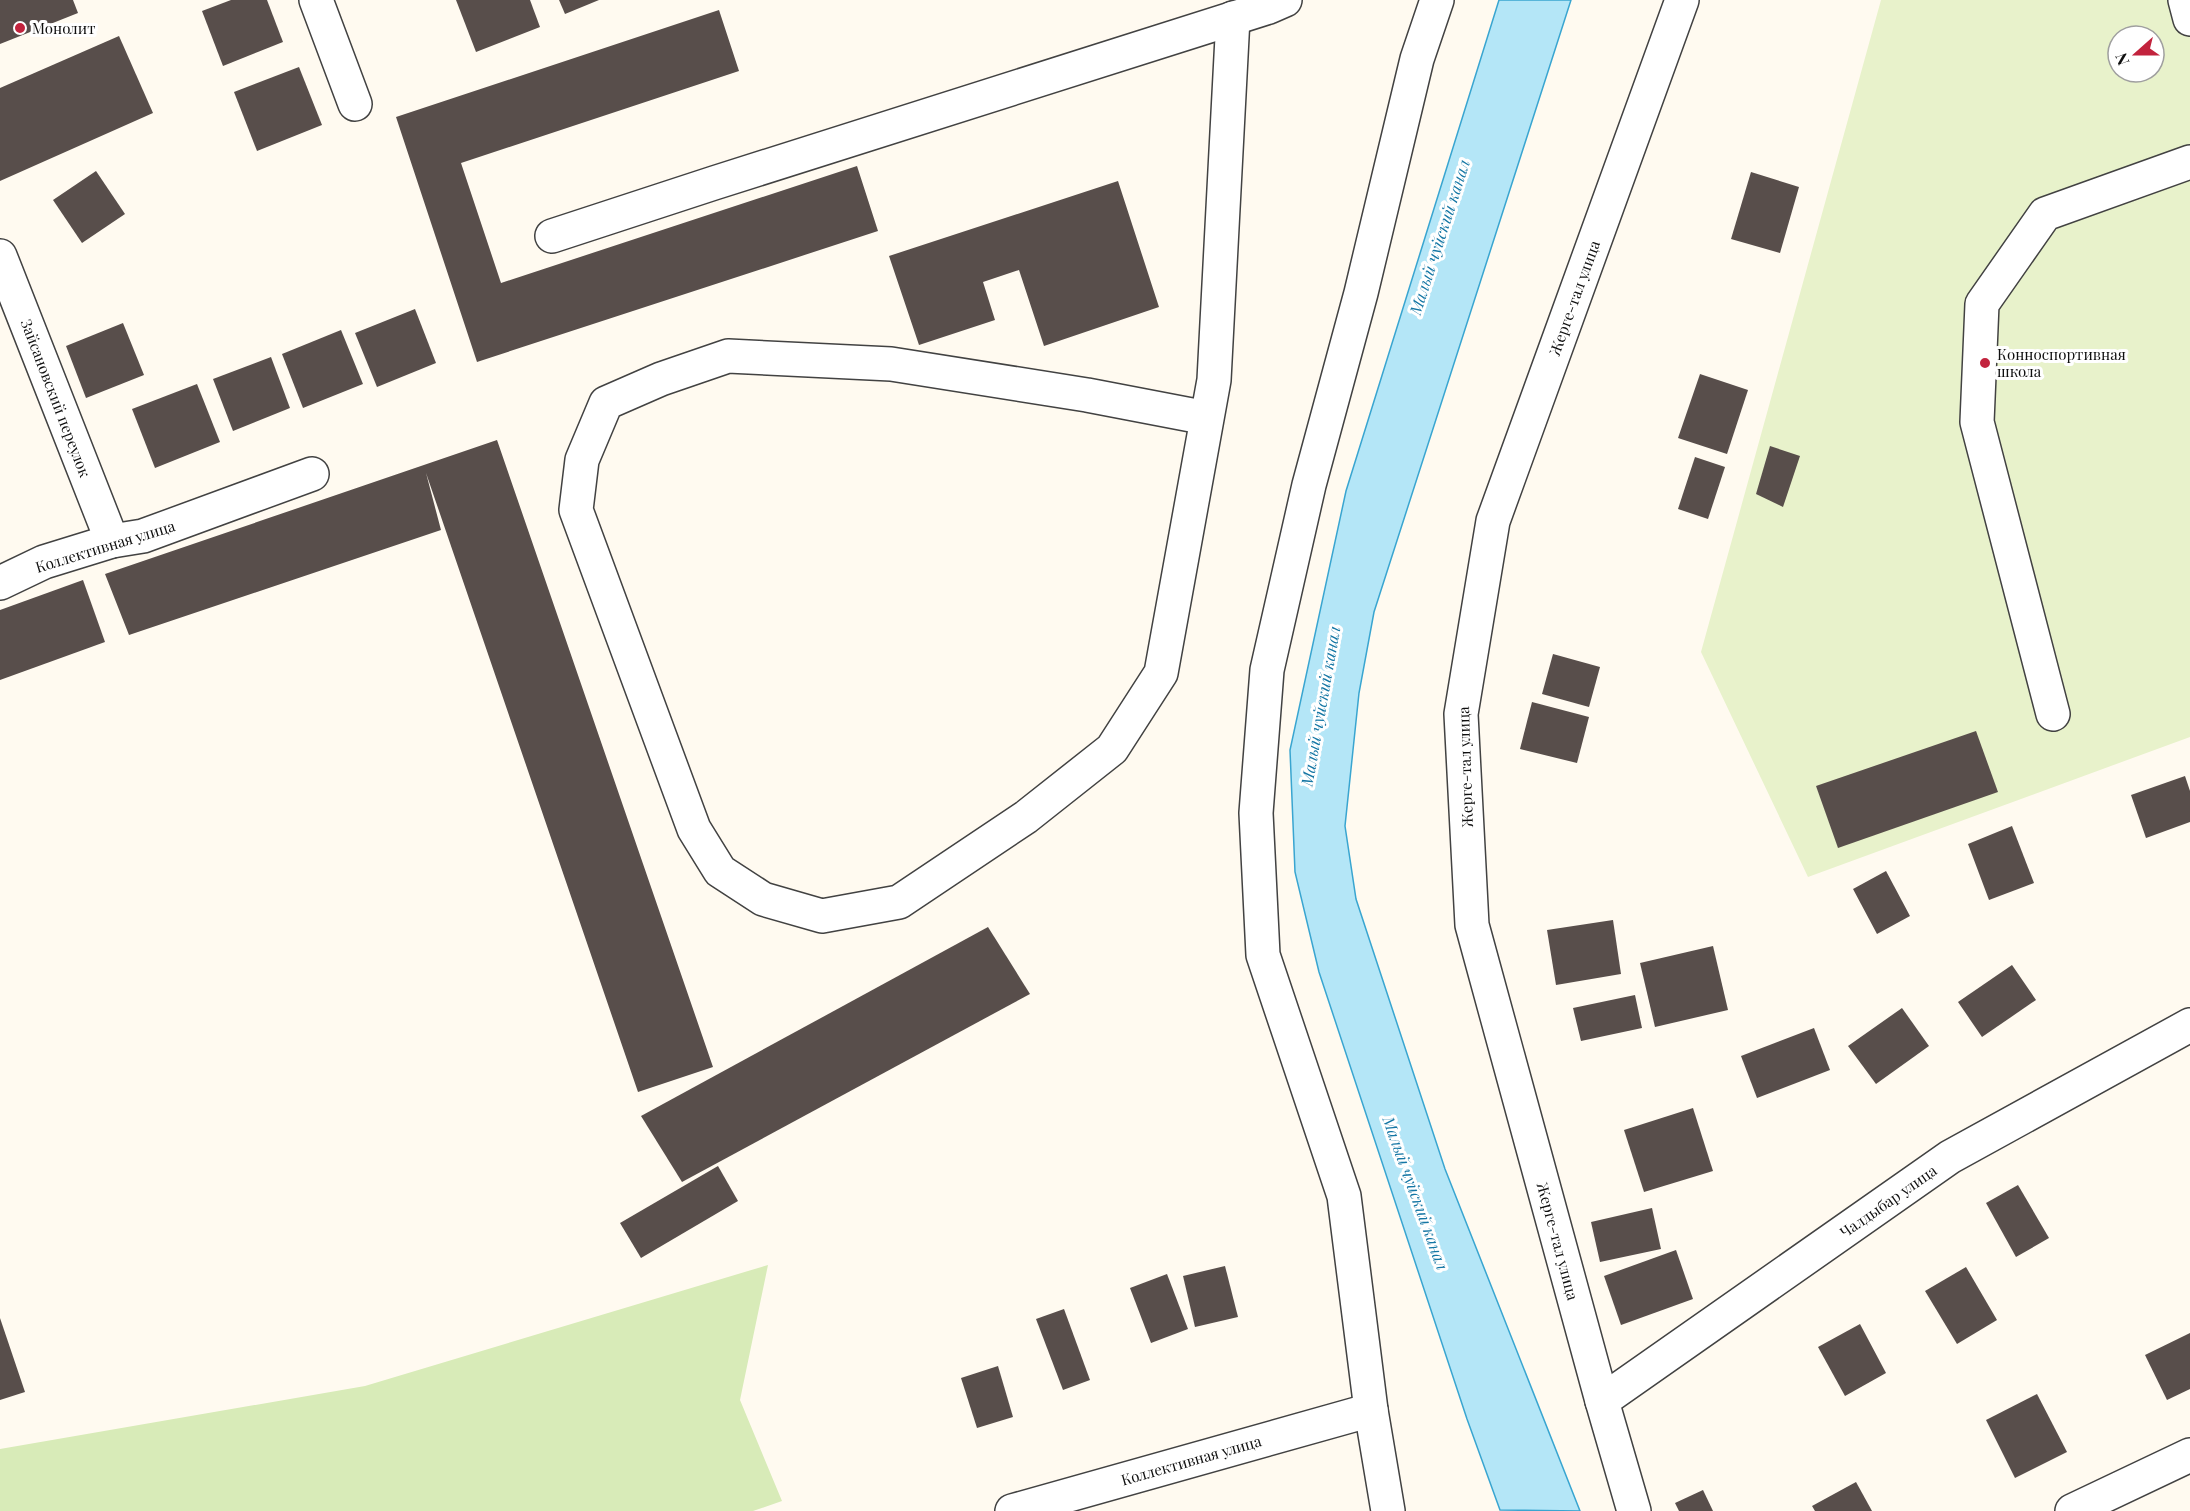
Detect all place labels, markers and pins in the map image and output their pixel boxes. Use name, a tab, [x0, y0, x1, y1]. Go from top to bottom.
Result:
place label: Монолит	[32, 18, 96, 38]
marker: Монолит	[13, 21, 27, 35]
place label: Конноспортивная школа	[1997, 344, 2126, 381]
marker: Конноспортивная школа	[1978, 356, 1992, 370]

